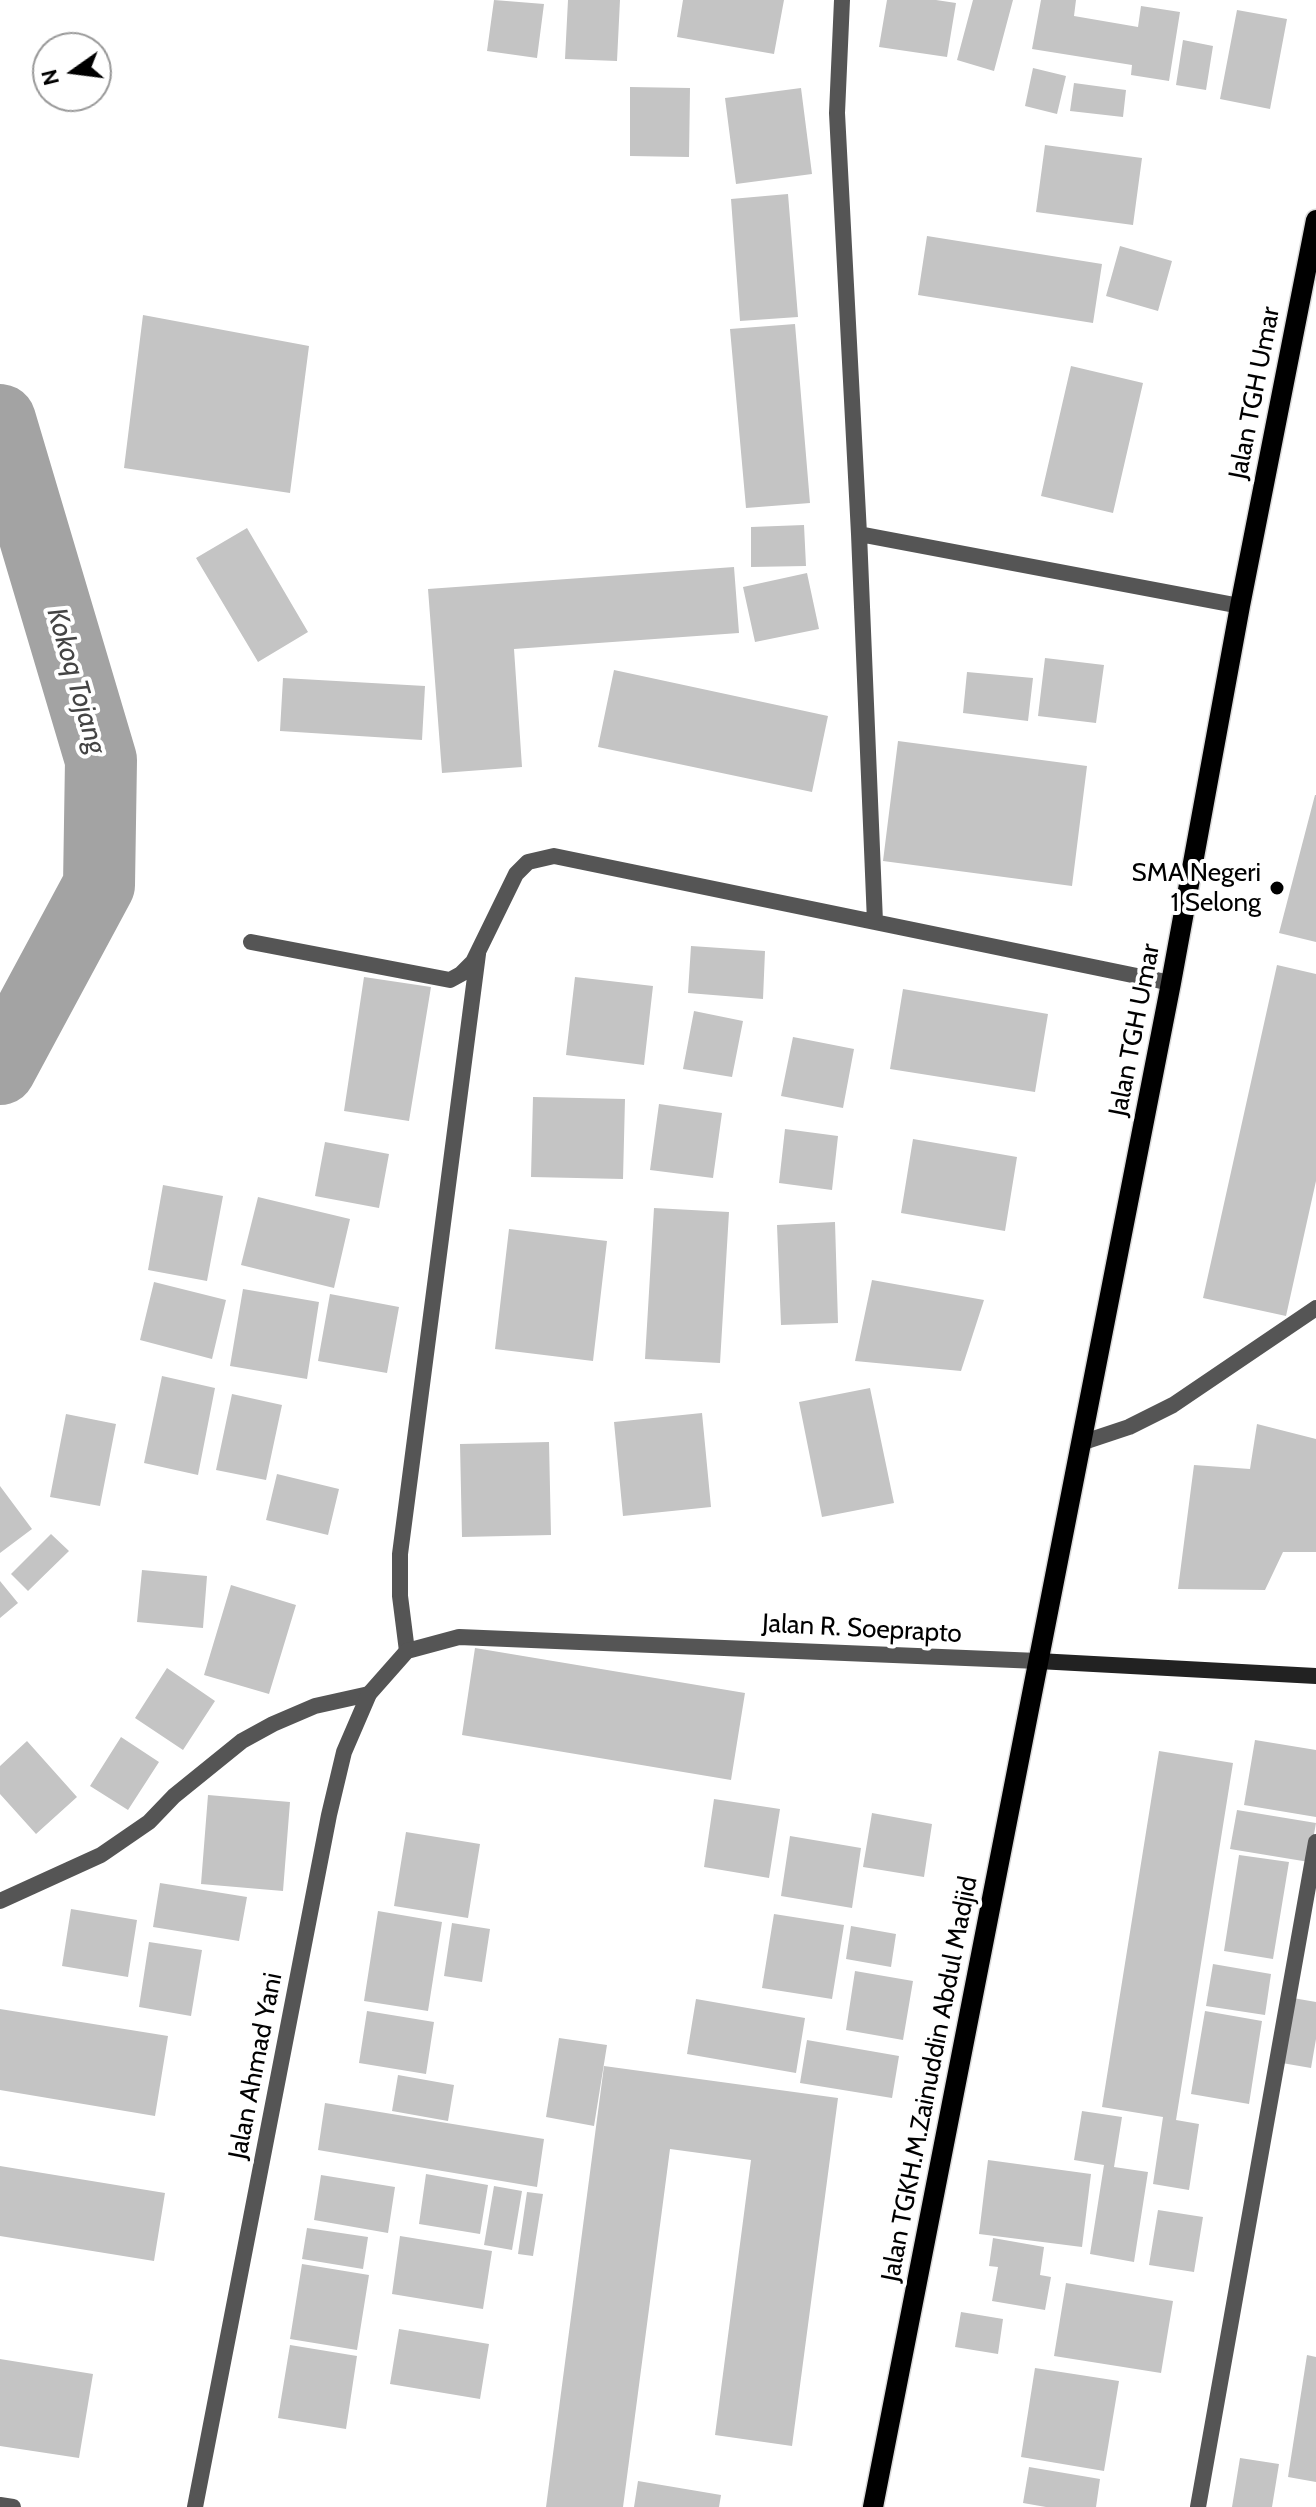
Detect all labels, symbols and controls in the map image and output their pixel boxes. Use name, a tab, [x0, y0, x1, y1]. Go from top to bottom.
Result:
north arrow	[32, 32, 112, 112]
text: N	[35, 67, 65, 88]
street label: Jalan TGH Umar	[1223, 304, 1287, 482]
water label: Kokoq Tojang	[39, 604, 113, 758]
place label: SMA Negeri 1 Selong	[1132, 857, 1261, 918]
marker: SMA Negeri 1 Selong	[1268, 879, 1286, 897]
street label: Jalan TGH Umar	[1103, 941, 1167, 1119]
street label: Jalan R. Soeprapto	[761, 1608, 963, 1650]
street label: Jalan TGKH.M.Zainuddin Abdul Madjid	[875, 1874, 985, 2284]
street label: Jalan Ahmad Yani	[223, 1970, 289, 2162]

